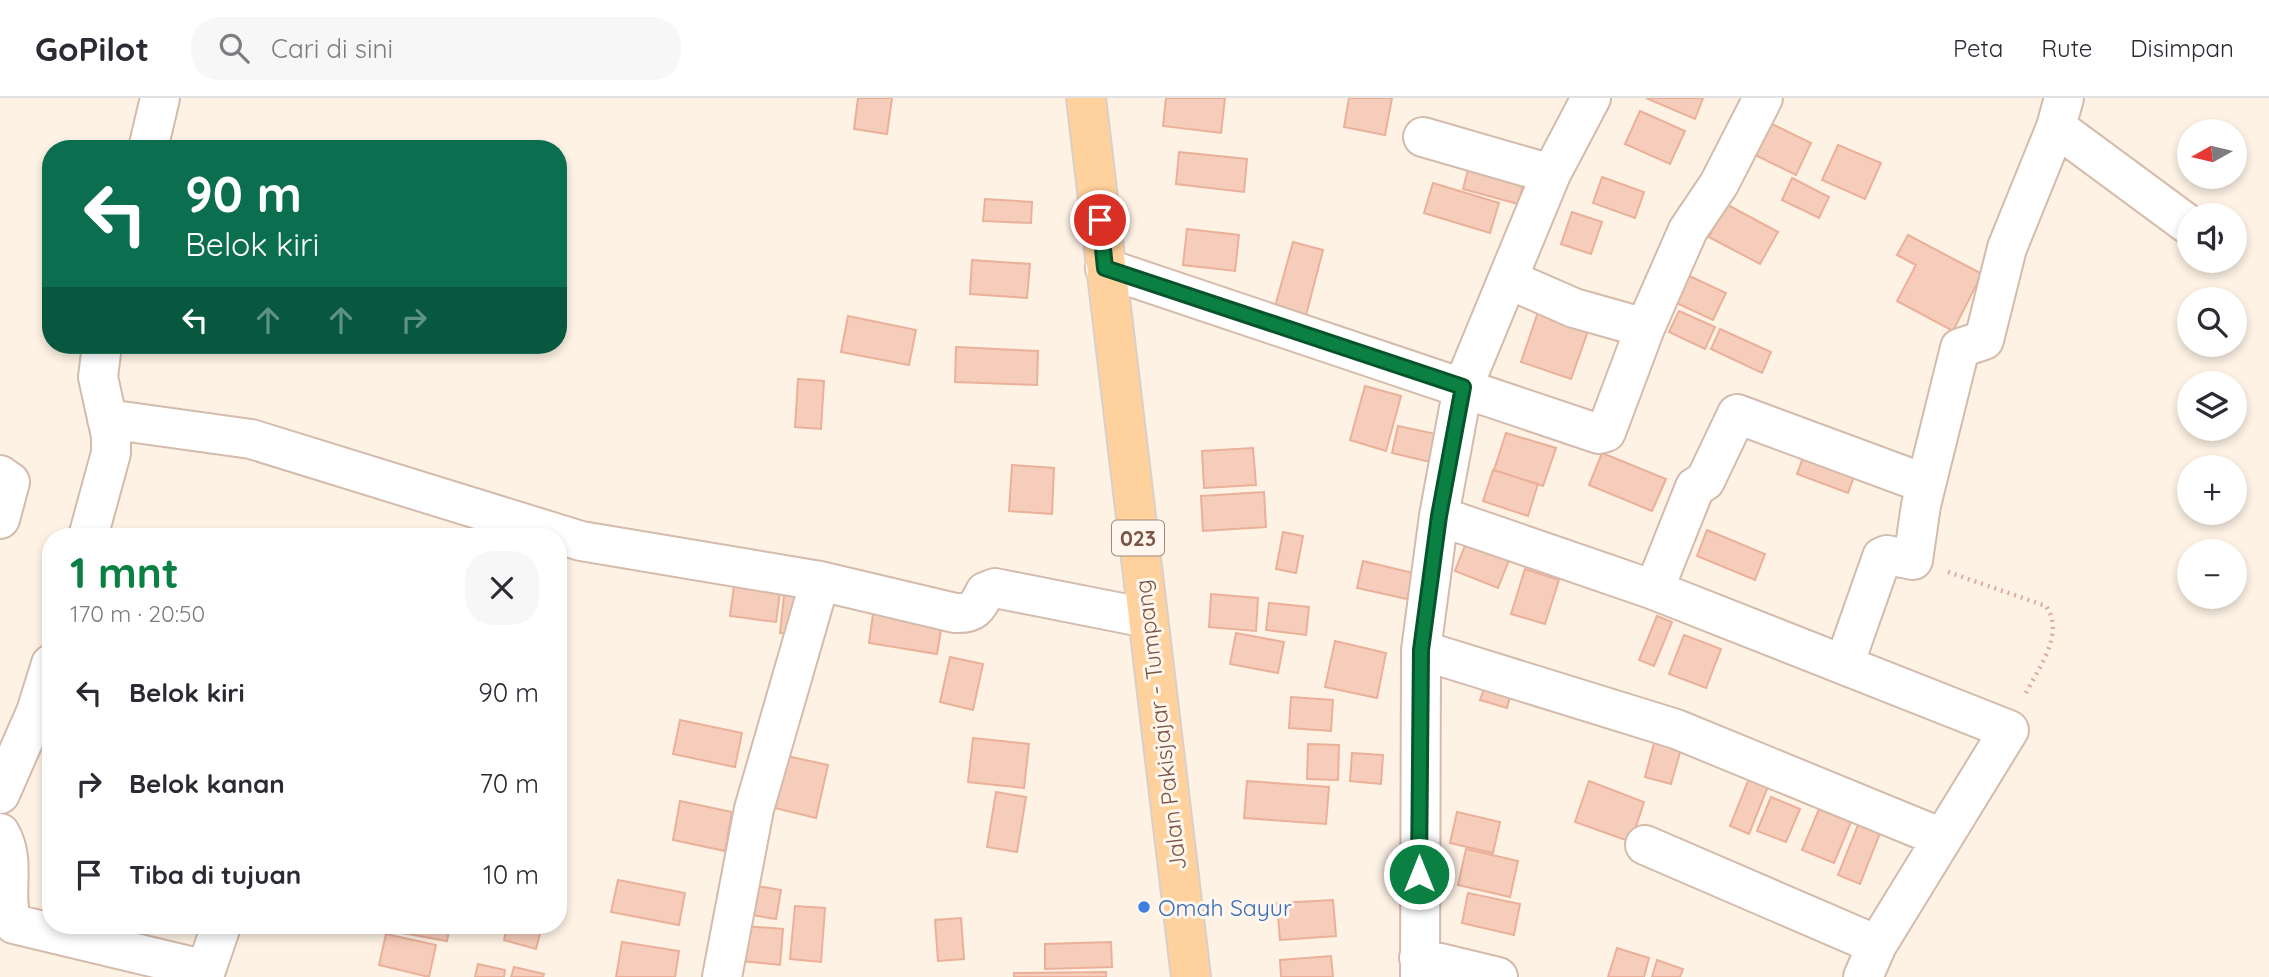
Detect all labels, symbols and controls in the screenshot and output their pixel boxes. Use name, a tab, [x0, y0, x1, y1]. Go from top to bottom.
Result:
search box	[191, 17, 681, 80]
text: GoPilot	[35, 28, 149, 69]
icon: search	[215, 29, 253, 67]
text: Cari di sini	[271, 32, 393, 65]
text: Peta	[1953, 33, 2003, 63]
text: Rute	[2041, 33, 2092, 63]
text: Disimpan	[2130, 33, 2234, 63]
north arrow	[2177, 119, 2247, 189]
map controls	[2177, 119, 2247, 609]
text: 90 m	[185, 163, 302, 224]
icon: left	[70, 168, 161, 259]
pin	[1070, 190, 1130, 250]
icon: arrive	[1081, 201, 1119, 239]
button: sound	[2177, 203, 2247, 273]
text: Belok kiri	[185, 224, 319, 264]
button: search	[2177, 287, 2247, 357]
icon: left	[176, 301, 214, 339]
icon: ahead	[249, 301, 287, 339]
icon: ahead	[322, 301, 360, 339]
icon: right	[395, 301, 433, 339]
button: layers	[2177, 371, 2247, 441]
button: +	[2177, 455, 2247, 525]
road number: 023	[1112, 520, 1164, 556]
button: −	[2177, 539, 2247, 609]
text: 1 mnt	[70, 546, 179, 599]
button: close	[465, 551, 539, 625]
street label: Jalan Pakisjajar - Tumpang	[1128, 578, 1192, 872]
text: 170 m · 20:50	[70, 599, 205, 628]
icon: left	[70, 674, 108, 712]
text: Belok kiri	[129, 676, 245, 709]
text: 90 m	[478, 676, 539, 709]
icon: right	[70, 765, 108, 803]
text: Belok kanan	[129, 767, 285, 800]
text: 70 m	[479, 767, 539, 800]
position arrow	[1382, 837, 1456, 911]
icon: arrive	[70, 856, 108, 894]
text: Tiba di tujuan	[129, 858, 301, 891]
text: 10 m	[483, 858, 539, 891]
place label: Omah Sayur	[1158, 893, 1292, 922]
marker: Omah Sayur	[1136, 899, 1152, 915]

